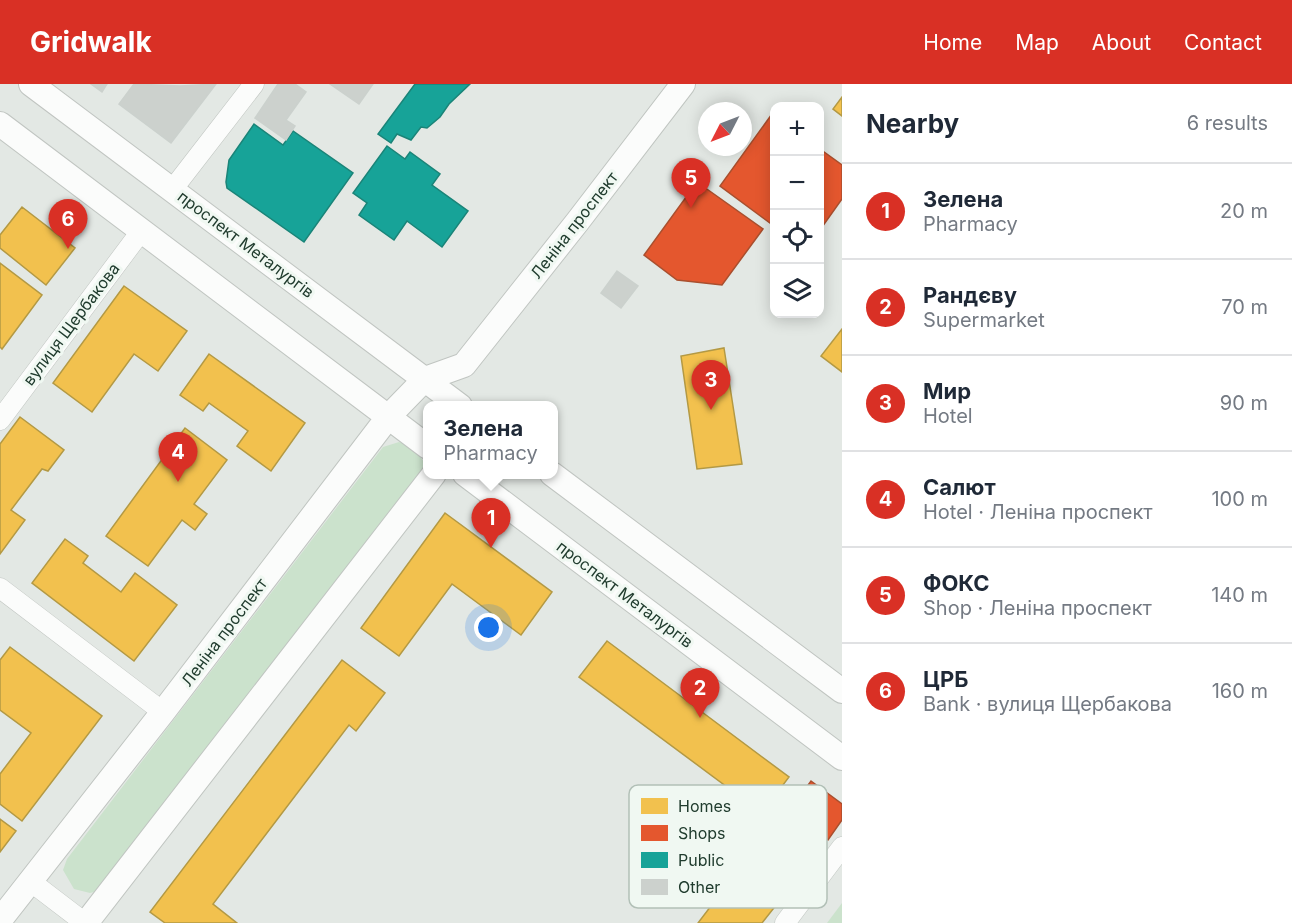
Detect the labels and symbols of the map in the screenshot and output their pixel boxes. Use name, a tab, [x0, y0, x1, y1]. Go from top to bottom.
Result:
north arrow	[698, 102, 752, 156]
pin: 5	[672, 158, 710, 208]
street label: Леніна проспект	[526, 167, 622, 283]
street label: проспект Металургів	[174, 186, 318, 302]
pin: 6	[48, 200, 88, 249]
street label: вулиця Щербакова	[18, 259, 124, 389]
pin: 3	[692, 360, 730, 410]
pin: 4	[158, 432, 198, 482]
pin: 1	[472, 498, 510, 548]
street label: проспект Металургів	[553, 536, 697, 652]
street label: Леніна проспект	[177, 573, 272, 690]
your location	[474, 613, 503, 642]
pin: 2	[680, 668, 720, 718]
legend	[629, 785, 827, 908]
text: Homes	[678, 796, 731, 816]
text: Shops	[678, 823, 726, 843]
text: Public	[678, 850, 724, 870]
text: Other	[678, 877, 720, 897]

